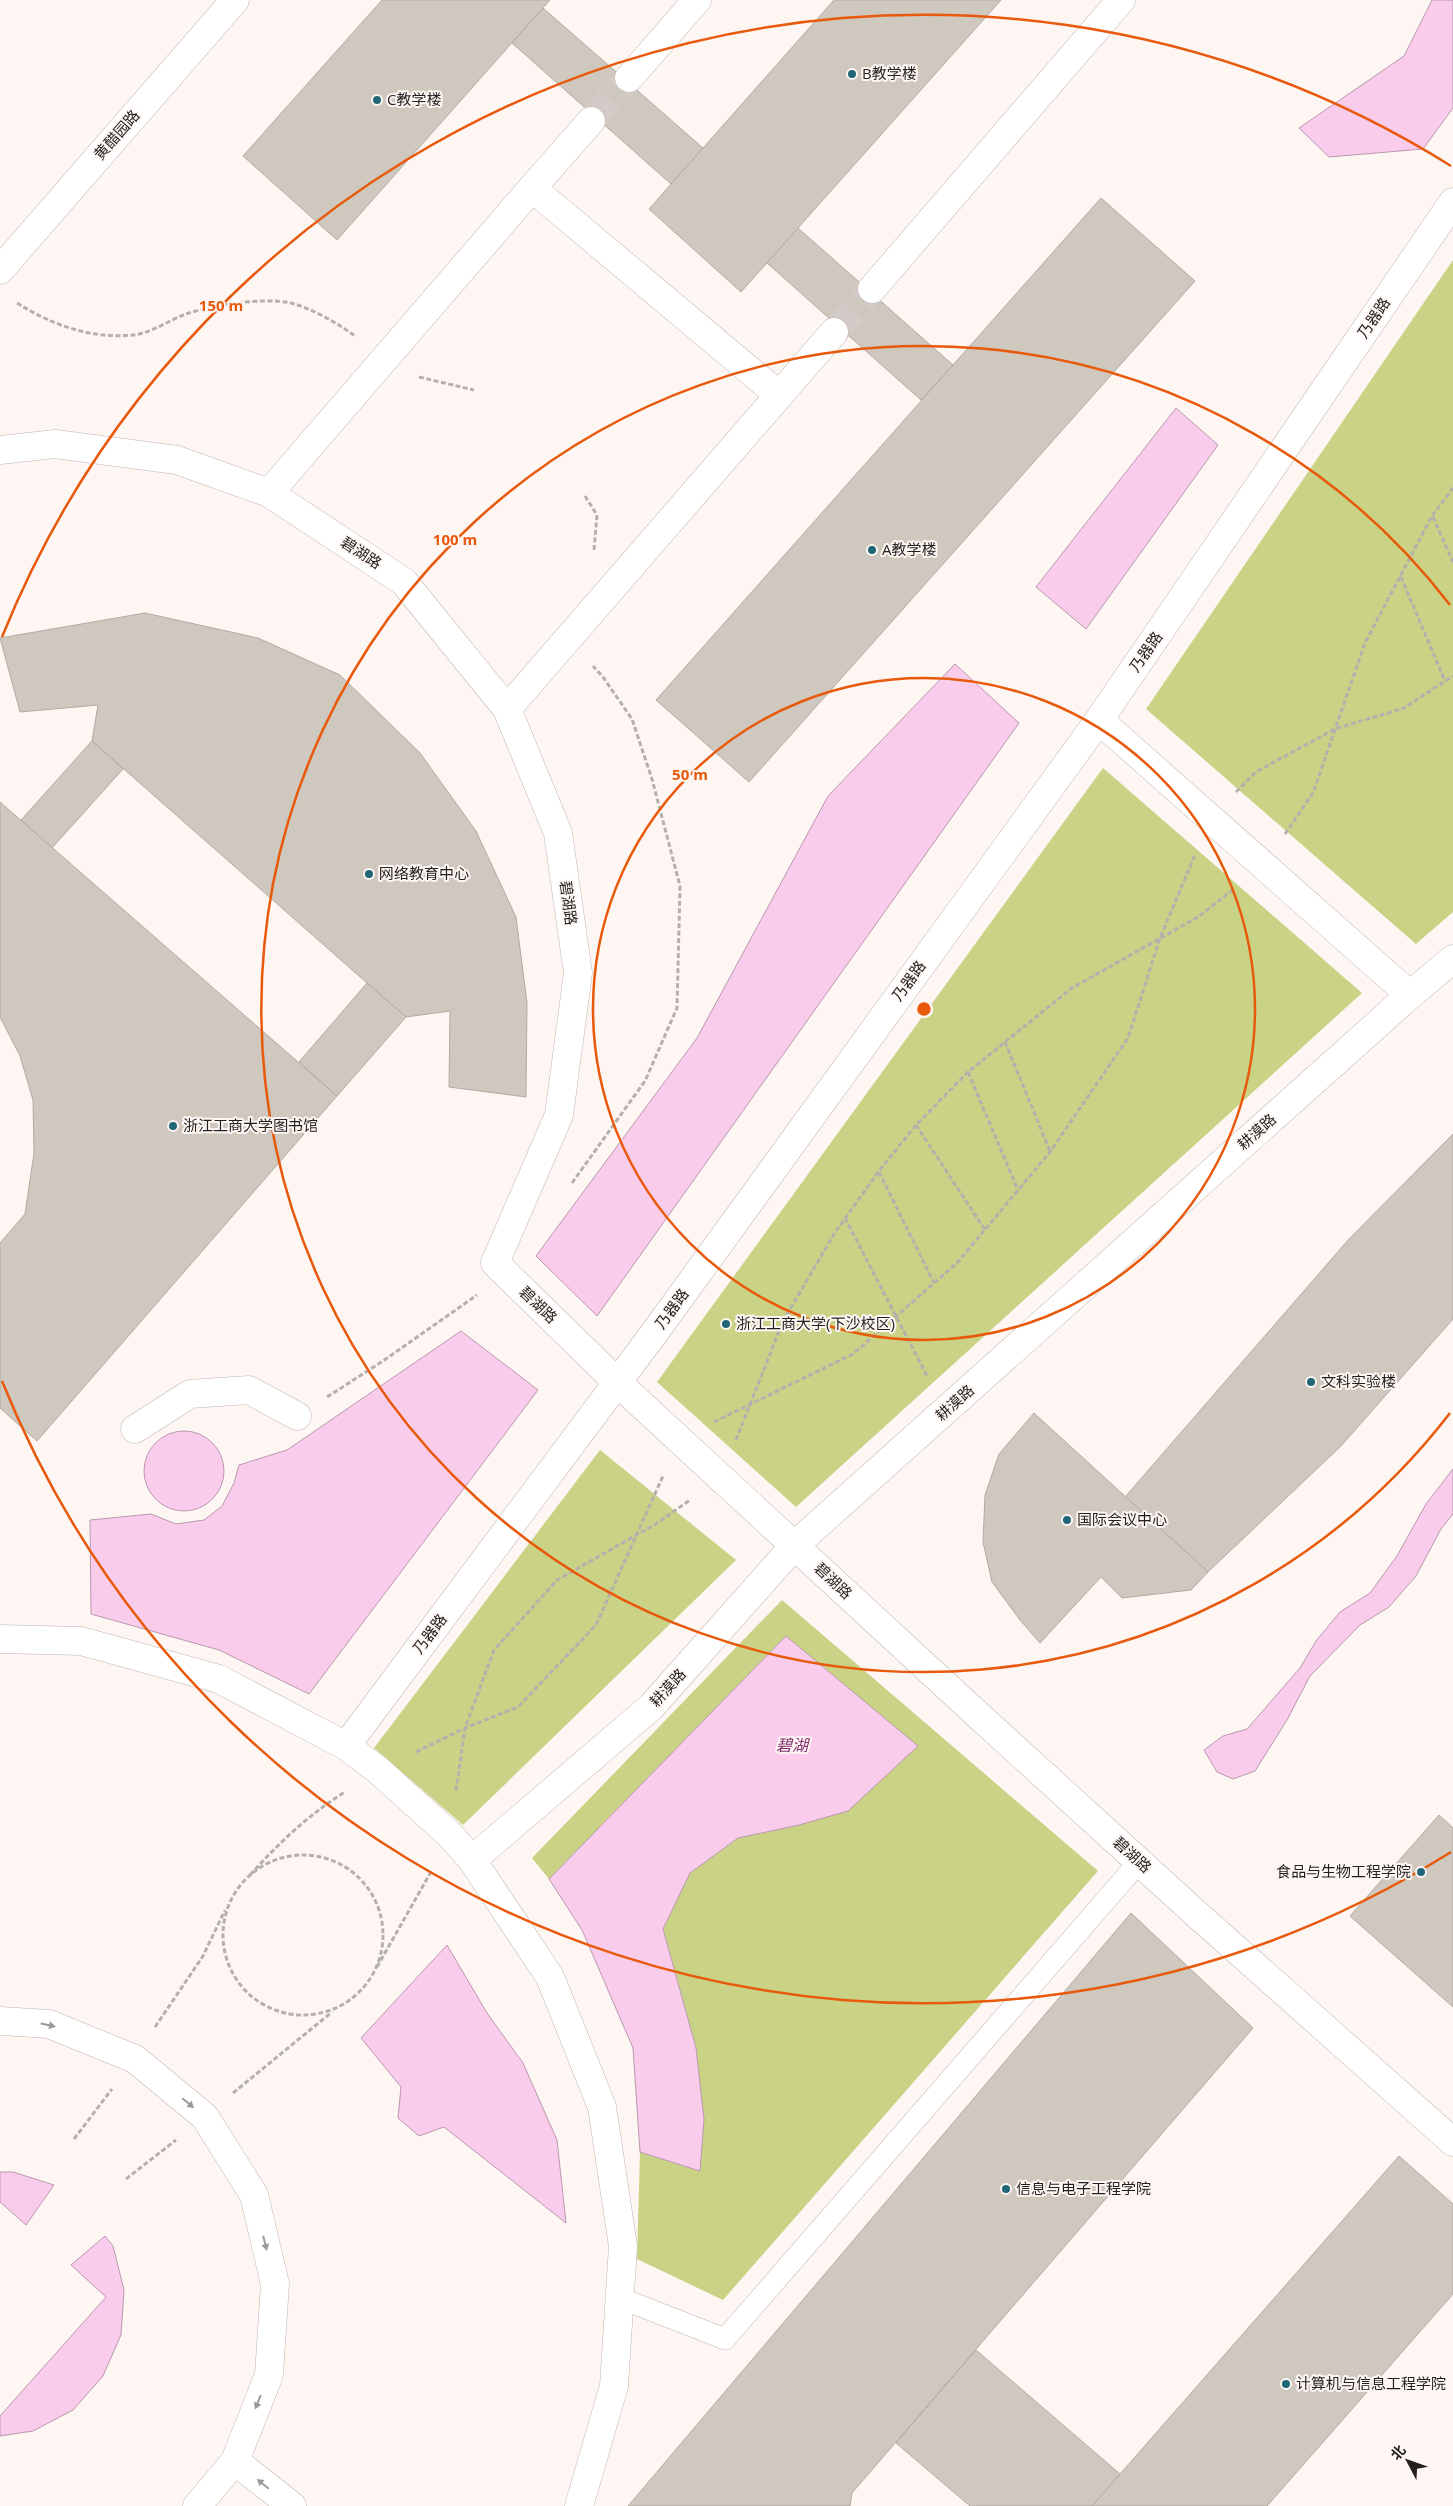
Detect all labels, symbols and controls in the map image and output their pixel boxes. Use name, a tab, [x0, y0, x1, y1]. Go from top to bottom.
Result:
place label: B教学楼	[862, 63, 917, 83]
marker: B教学楼	[846, 68, 858, 80]
place label: C教学楼	[387, 89, 441, 109]
marker: C教学楼	[371, 94, 383, 106]
street label: 黄醋园路	[89, 105, 143, 164]
street label: 乃器路	[1352, 293, 1394, 342]
text: 150 m	[199, 295, 243, 315]
text: 100 m	[433, 529, 477, 549]
street label: 碧湖路	[337, 532, 386, 573]
place label: A教学楼	[882, 539, 937, 559]
marker: A教学楼	[866, 544, 878, 556]
street label: 乃器路	[1124, 627, 1166, 676]
text: 50 m	[672, 764, 708, 784]
place label: 网络教育中心	[379, 863, 469, 883]
marker: 网络教育中心	[363, 868, 375, 880]
street label: 碧湖路	[556, 879, 582, 927]
street label: 乃器路	[887, 956, 930, 1004]
centre of rings	[915, 1000, 933, 1018]
street label: 耕漠路	[1233, 1109, 1280, 1154]
place label: 浙江工商大学图书馆	[183, 1115, 318, 1135]
marker: 浙江工商大学图书馆	[167, 1120, 179, 1132]
street label: 碧湖路	[516, 1281, 562, 1327]
street label: 乃器路	[650, 1284, 693, 1332]
place label: 浙江工商大学(下沙校区)	[736, 1313, 895, 1333]
marker: 浙江工商大学(下沙校区)	[720, 1318, 732, 1330]
place label: 文科实验楼	[1321, 1371, 1396, 1391]
marker: 文科实验楼	[1305, 1376, 1317, 1388]
street label: 耕漠路	[931, 1380, 978, 1425]
place label: 国际会议中心	[1077, 1509, 1167, 1529]
marker: 国际会议中心	[1061, 1514, 1073, 1526]
street label: 碧湖路	[810, 1558, 857, 1603]
street label: 乃器路	[408, 1609, 451, 1657]
street label: 耕漠路	[645, 1664, 690, 1711]
water label: 碧湖	[776, 1734, 811, 1756]
street label: 碧湖路	[1109, 1832, 1156, 1877]
place label: 食品与生物工程学院	[1276, 1861, 1411, 1881]
marker: 食品与生物工程学院	[1415, 1866, 1427, 1878]
one-way arrow	[41, 2022, 57, 2030]
one-way arrow	[182, 2098, 195, 2109]
place label: 信息与电子工程学院	[1016, 2178, 1151, 2198]
marker: 信息与电子工程学院	[1000, 2183, 1012, 2195]
one-way arrow	[261, 2235, 269, 2250]
place label: 计算机与信息工程学院	[1296, 2373, 1446, 2393]
marker: 计算机与信息工程学院	[1280, 2378, 1292, 2390]
one-way arrow	[254, 2395, 262, 2409]
north arrow	[1383, 2436, 1433, 2486]
text: 北	[1386, 2441, 1410, 2464]
one-way arrow	[257, 2478, 270, 2489]

